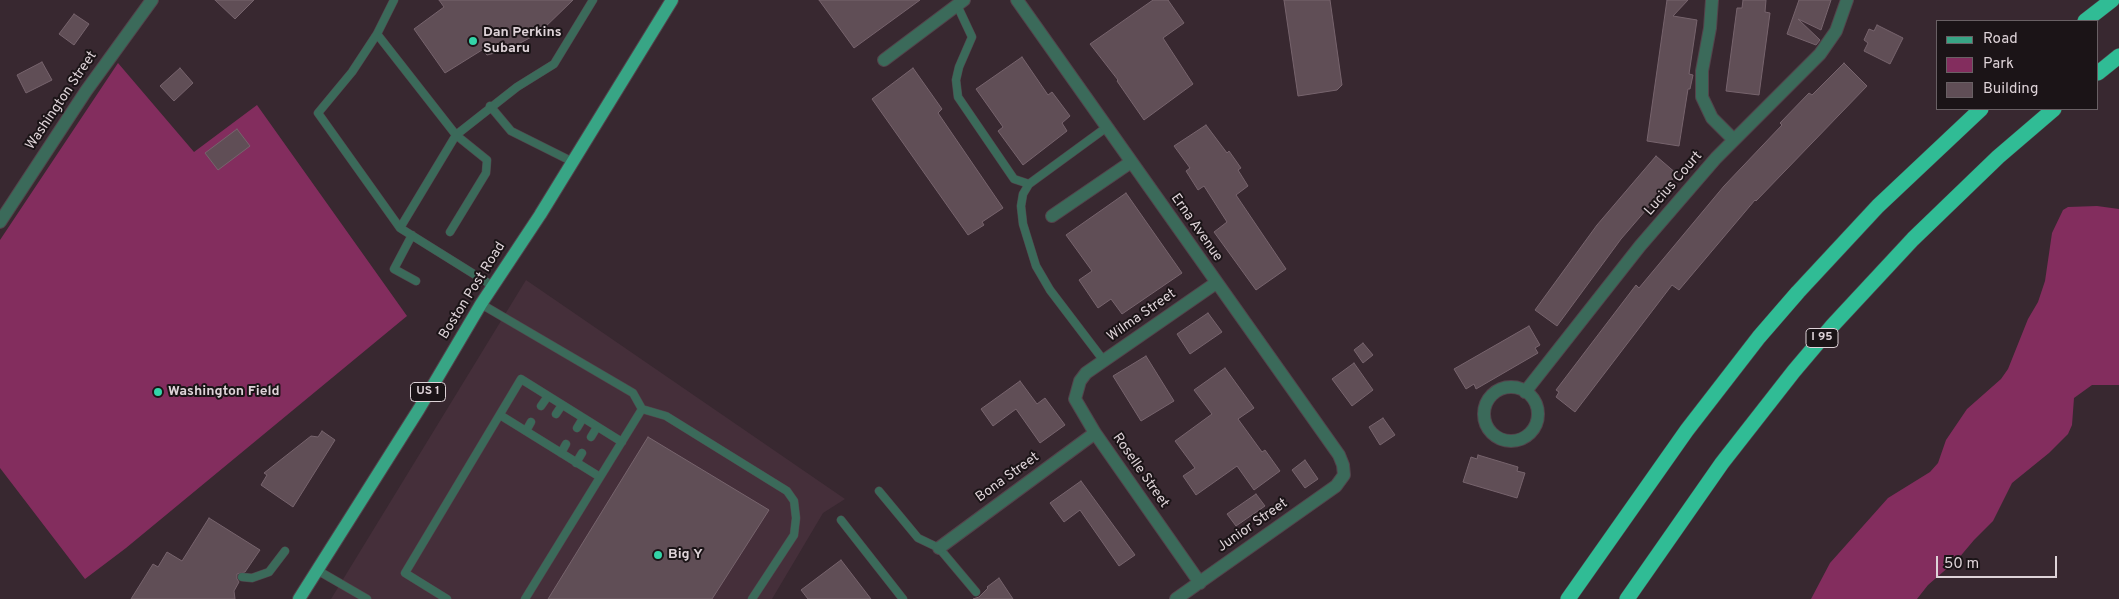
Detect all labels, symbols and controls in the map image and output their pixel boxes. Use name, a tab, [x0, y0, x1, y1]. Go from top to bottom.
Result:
legend	[1936, 20, 2099, 110]
place label: Dan Perkins Subaru	[483, 25, 562, 58]
text: Road	[1983, 30, 2018, 49]
marker: Dan Perkins Subaru	[467, 35, 479, 47]
street label: Washington Street	[23, 48, 101, 154]
text: Park	[1983, 55, 2014, 74]
text: Building	[1983, 80, 2038, 99]
street label: Lucius Court	[1641, 148, 1707, 220]
street label: Erna Avenue	[1166, 191, 1226, 265]
street label: Boston Post Road	[436, 239, 510, 343]
street label: Wilma Street	[1104, 286, 1180, 346]
road number: I 95	[1806, 328, 1838, 348]
road number: US 1	[410, 382, 446, 402]
place label: Washington Field	[168, 384, 280, 400]
marker: Washington Field	[152, 386, 164, 398]
street label: Roselle Street	[1108, 430, 1172, 512]
street label: Bona Street	[973, 449, 1043, 507]
street label: Junior Street	[1215, 496, 1291, 556]
scale bar	[1939, 546, 2060, 578]
place label: Big Y	[668, 547, 703, 563]
marker: Big Y	[652, 549, 664, 561]
text: 50 m	[1944, 555, 1979, 574]

